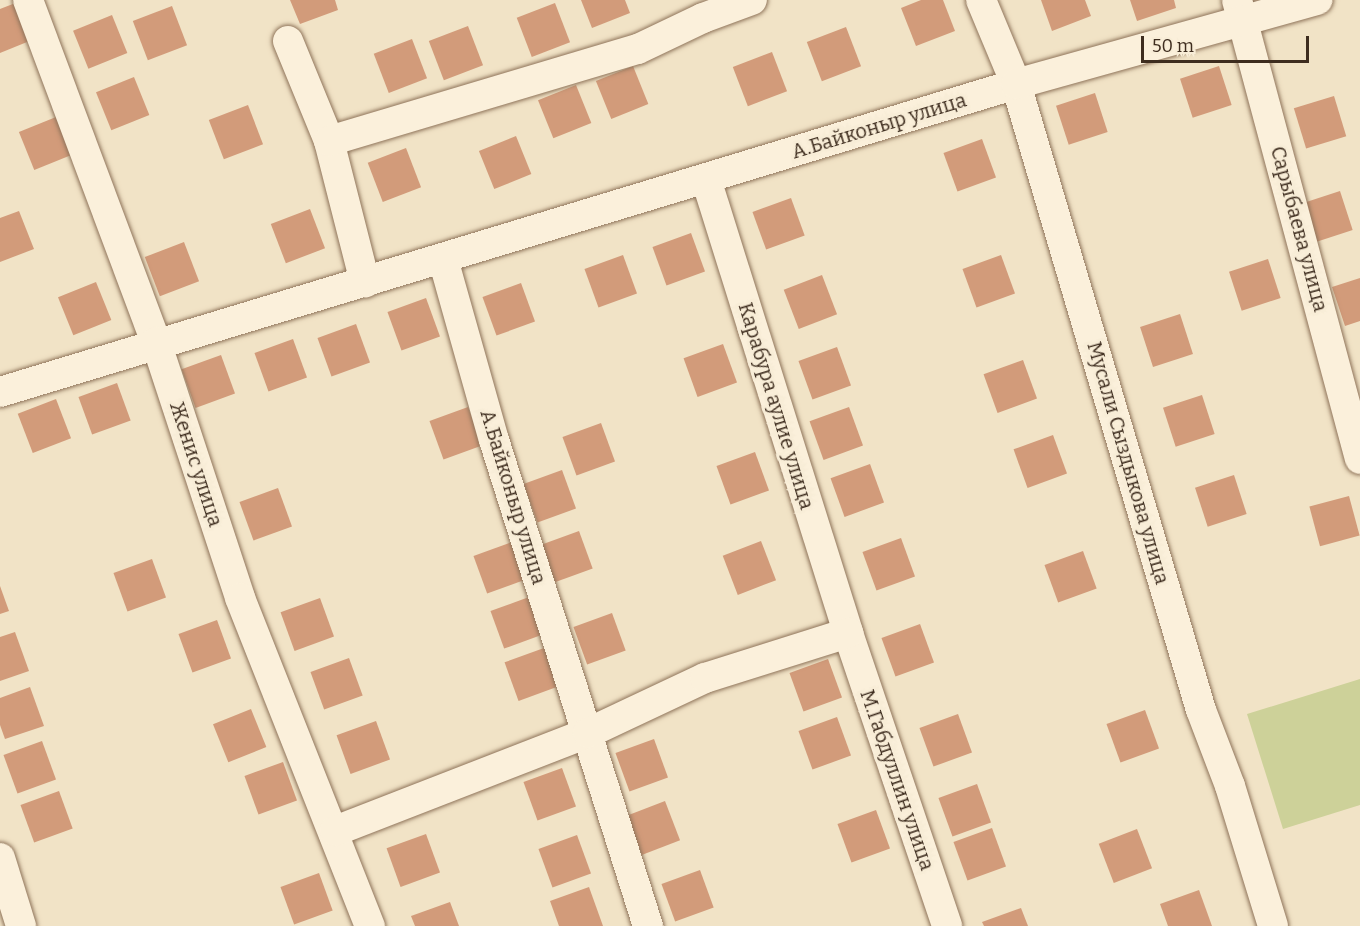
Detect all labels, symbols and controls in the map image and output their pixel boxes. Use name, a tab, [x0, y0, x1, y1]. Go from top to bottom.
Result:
scale bar	[1144, 24, 1312, 62]
text: 50 m	[1152, 35, 1194, 57]
street label: А.Байконыр улица	[789, 88, 969, 164]
street label: Сарыбаева улица	[1265, 144, 1333, 314]
street label: Карабура аулие улица	[733, 300, 819, 512]
street label: Мусали Сыздыкова улица	[1082, 339, 1174, 587]
street label: Женис улица	[164, 398, 228, 530]
street label: А.Байконыр улица	[475, 407, 551, 587]
street label: М.Габдуллин улица	[855, 687, 939, 873]

